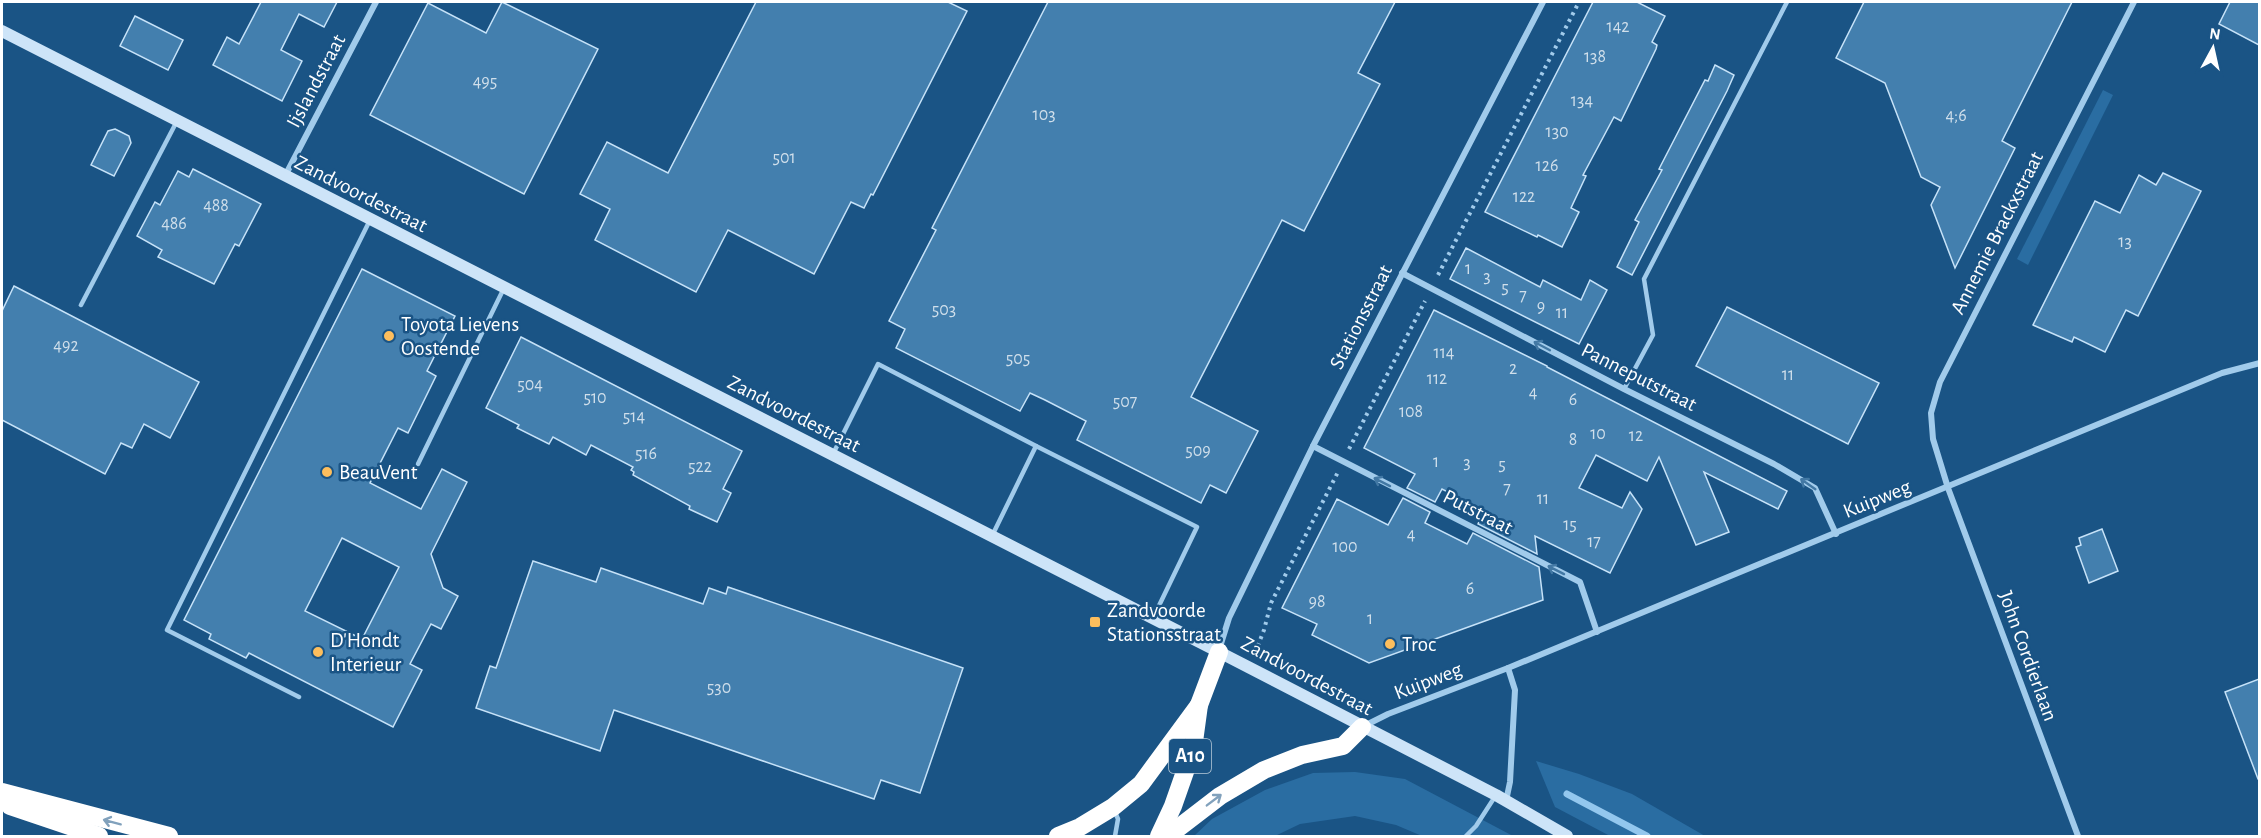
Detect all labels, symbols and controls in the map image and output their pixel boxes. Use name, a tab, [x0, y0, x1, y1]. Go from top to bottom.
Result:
house number: 142	[1606, 18, 1630, 36]
north arrow	[2183, 18, 2243, 78]
text: N	[2208, 25, 2222, 43]
street label: Ijslandstraat	[283, 31, 349, 131]
house number: 138	[1584, 48, 1606, 66]
house number: 495	[473, 73, 497, 91]
house number: 134	[1571, 92, 1593, 110]
house number: 103	[1032, 106, 1056, 124]
house number: 4;6	[1945, 107, 1967, 125]
house number: 130	[1545, 123, 1569, 141]
street label: Annemie Brackxstraat	[1947, 148, 2047, 318]
house number: 501	[772, 149, 796, 167]
street label: Zandvoordestraat	[291, 152, 431, 237]
house number: 126	[1536, 157, 1558, 175]
house number: 122	[1513, 188, 1535, 206]
house number: 488	[203, 197, 229, 215]
house number: 486	[161, 215, 187, 233]
house number: 13	[2118, 233, 2132, 251]
house number: 1	[1465, 260, 1471, 278]
street label: Stationsstraat	[1326, 261, 1396, 373]
house number: 3	[1483, 268, 1491, 286]
house number: 5	[1501, 279, 1509, 297]
house number: 7	[1519, 287, 1527, 305]
house number: 9	[1537, 298, 1545, 316]
house number: 503	[932, 301, 956, 319]
house number: 11	[1556, 304, 1568, 322]
place label: Toyota Lievens Oostende	[401, 314, 519, 359]
marker: Toyota Lievens Oostende	[382, 329, 396, 343]
house number: 492	[53, 337, 79, 355]
street label: Panneputstraat	[1578, 339, 1700, 415]
one-way arrow	[1534, 340, 1551, 352]
house number: 114	[1433, 344, 1455, 362]
house number: 505	[1006, 350, 1030, 368]
house number: 2	[1509, 360, 1517, 378]
house number: 11	[1782, 366, 1794, 384]
house number: 112	[1427, 370, 1447, 388]
street label: Zandvoordestraat	[724, 372, 864, 457]
house number: 504	[517, 376, 543, 394]
house number: 4	[1529, 384, 1538, 402]
house number: 510	[583, 389, 607, 407]
house number: 6	[1569, 391, 1577, 409]
house number: 507	[1113, 393, 1137, 411]
house number: 108	[1399, 403, 1423, 421]
house number: 514	[623, 408, 646, 426]
house number: 10	[1590, 425, 1606, 443]
house number: 12	[1629, 427, 1643, 445]
house number: 8	[1569, 431, 1577, 449]
house number: 509	[1185, 442, 1211, 460]
house number: 516	[635, 445, 657, 463]
house number: 1	[1433, 453, 1439, 471]
house number: 3	[1463, 454, 1471, 472]
house number: 5	[1498, 456, 1506, 474]
house number: 522	[688, 458, 712, 476]
place label: BeauVent	[339, 462, 418, 483]
marker: BeauVent	[320, 465, 334, 479]
one-way arrow	[1374, 476, 1392, 487]
street label: Kuipweg	[1840, 476, 1915, 522]
one-way arrow	[1800, 478, 1816, 491]
house number: 7	[1503, 480, 1511, 498]
street label: Putstraat	[1440, 486, 1517, 539]
house number: 11	[1537, 490, 1549, 508]
house number: 15	[1563, 516, 1577, 534]
house number: 4	[1407, 526, 1416, 544]
house number: 17	[1587, 533, 1601, 551]
house number: 100	[1332, 538, 1358, 556]
one-way arrow	[1548, 564, 1566, 575]
house number: 6	[1466, 580, 1474, 598]
street label: John Cordierlaan	[1995, 588, 2061, 724]
house number: 98	[1309, 593, 1326, 611]
place label: Zandvoorde Stationsstraat	[1107, 600, 1221, 645]
house number: 1	[1367, 610, 1373, 628]
marker: Zandvoorde Stationsstraat	[1088, 615, 1102, 629]
place label: D'Hondt Interieur	[330, 630, 401, 675]
street label: Zandvoordestraat	[1238, 633, 1377, 720]
place label: Troc	[1402, 634, 1436, 655]
marker: Troc	[1383, 637, 1397, 651]
marker: D'Hondt Interieur	[311, 645, 325, 659]
street label: Kuipweg	[1391, 658, 1466, 704]
house number: 530	[707, 679, 731, 697]
road number: A10	[1169, 739, 1211, 773]
one-way arrow	[1206, 794, 1222, 807]
one-way arrow	[103, 816, 122, 827]

